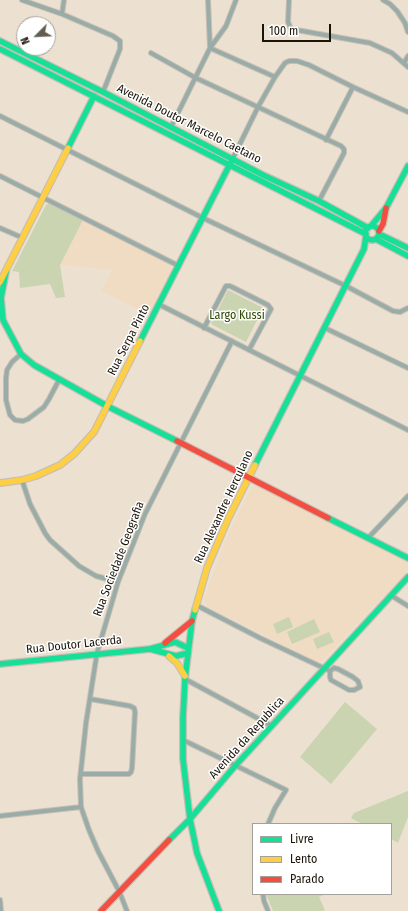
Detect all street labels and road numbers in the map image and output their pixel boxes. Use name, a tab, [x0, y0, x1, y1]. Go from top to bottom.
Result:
street label: Avenida Doutor Marcelo Caetano	[114, 81, 264, 167]
street label: Rua Serpa Pinto	[105, 302, 153, 378]
street label: Rua Alexandre Herculano	[191, 448, 257, 566]
street label: Rua Sociedade Geografia	[90, 499, 148, 619]
street label: Rua Doutor Lacerda	[25, 633, 123, 657]
street label: Avenida da Republica	[206, 694, 288, 782]

